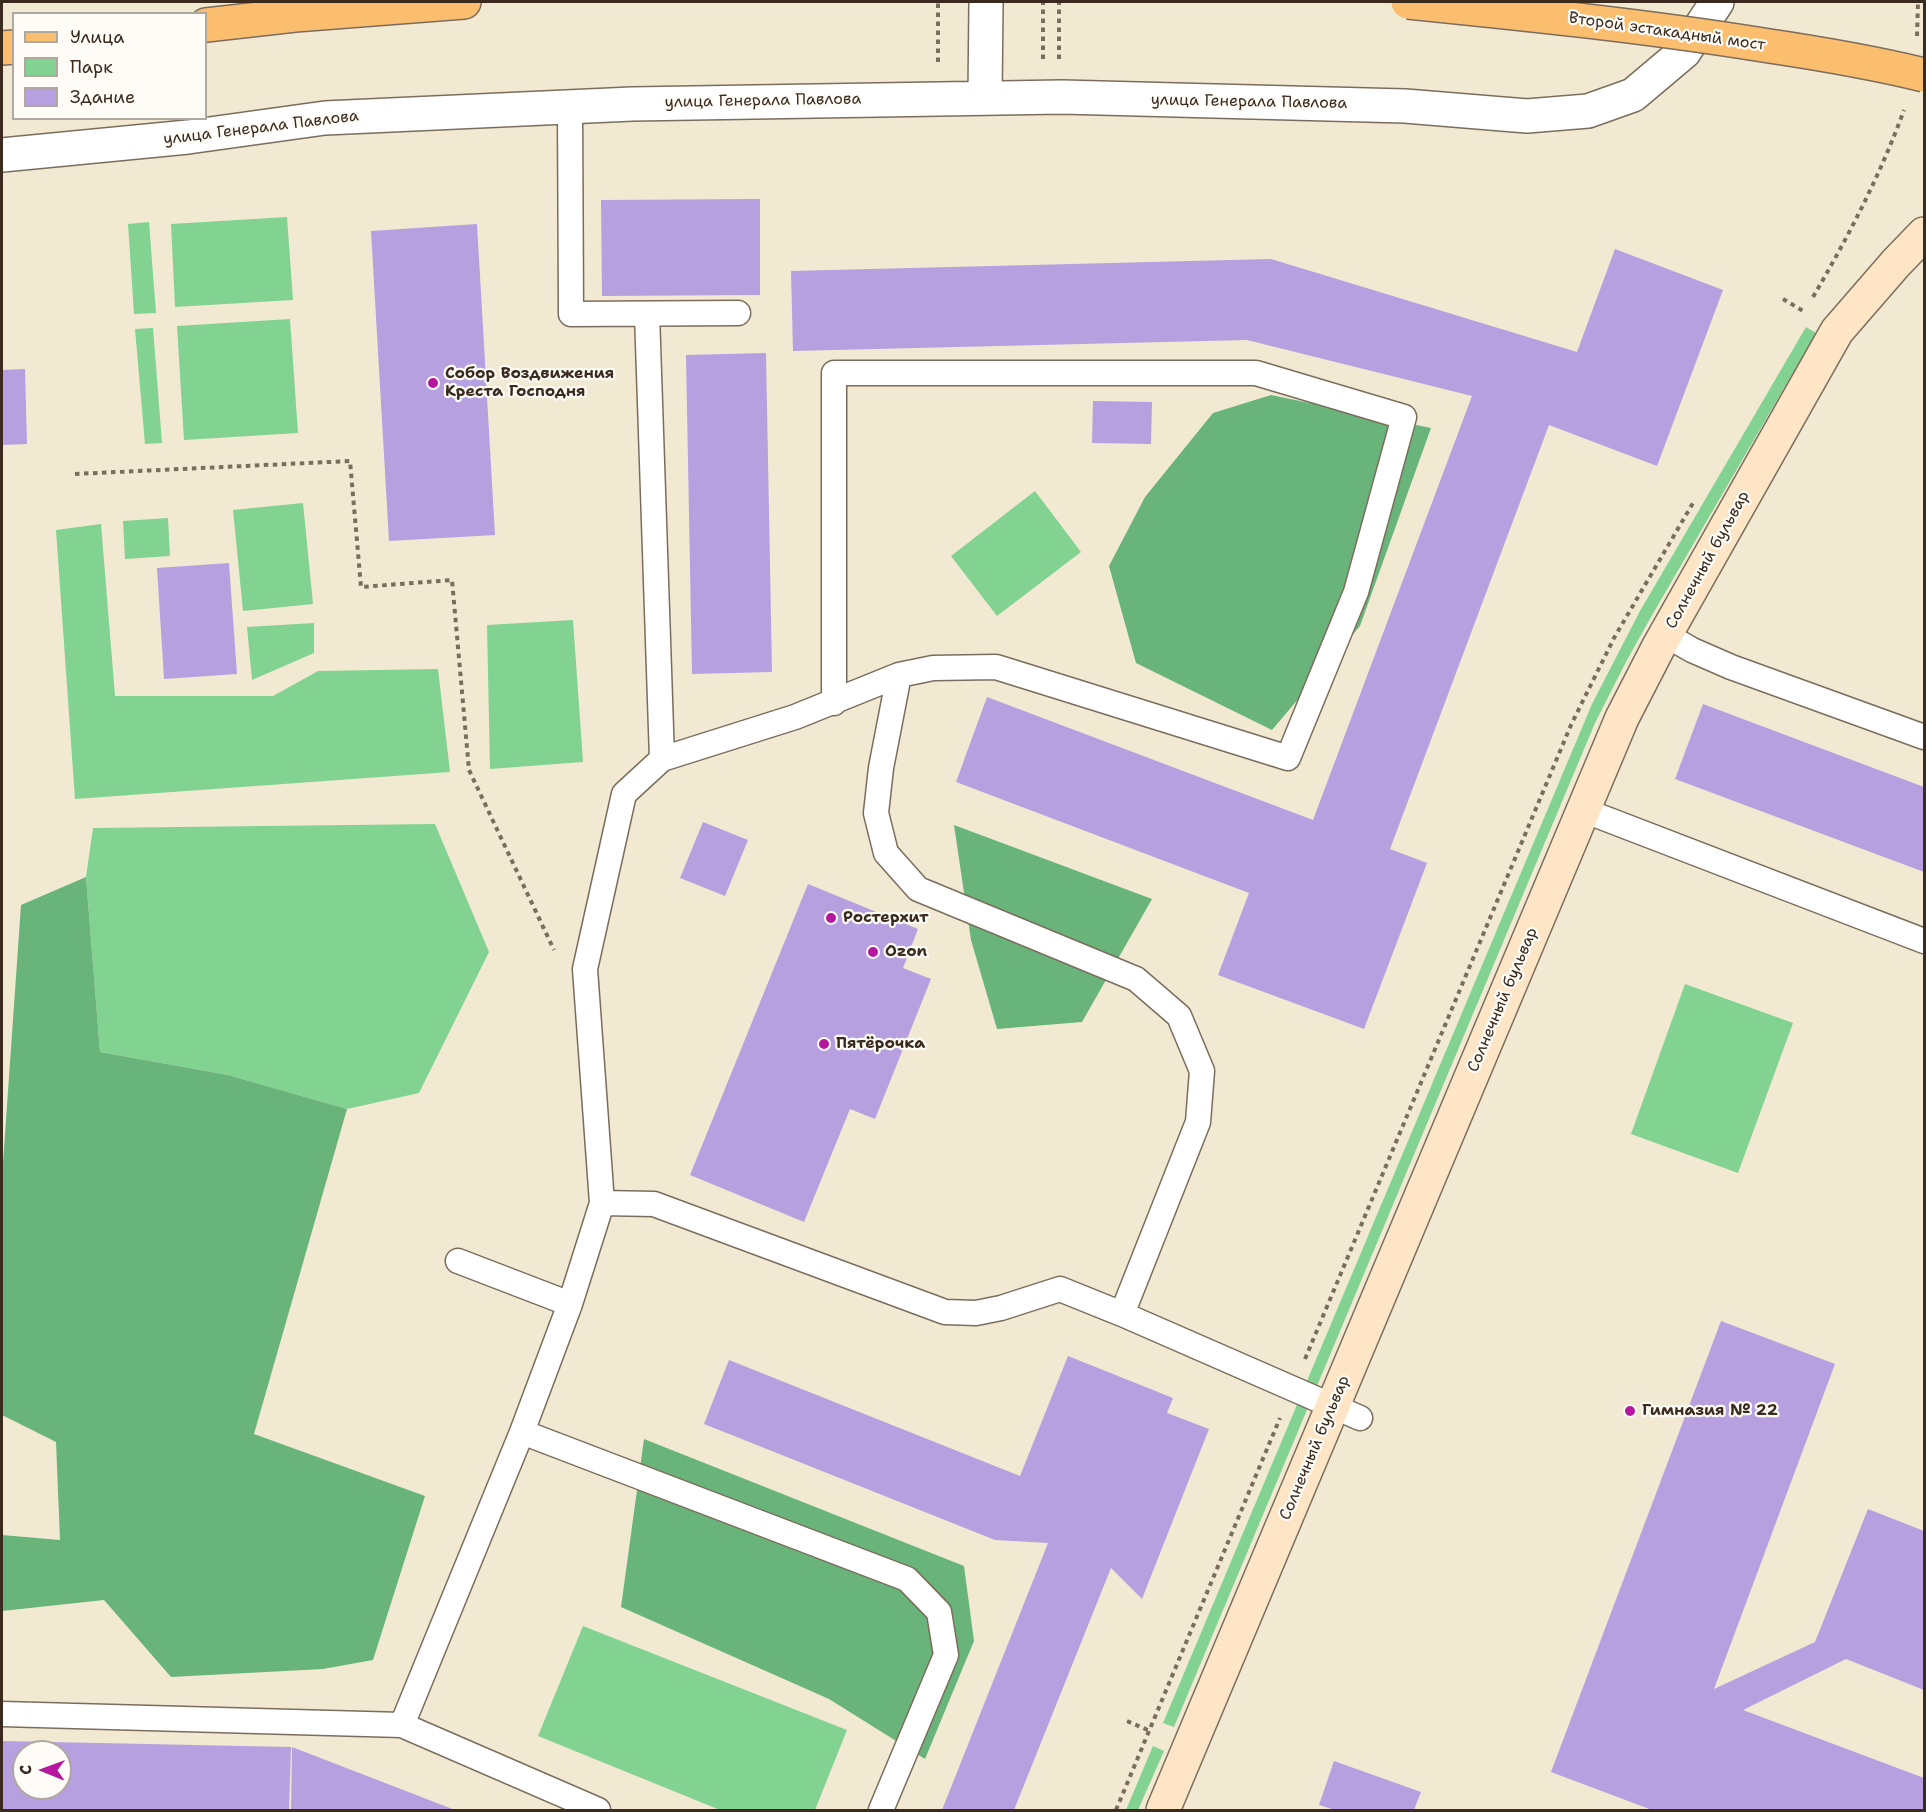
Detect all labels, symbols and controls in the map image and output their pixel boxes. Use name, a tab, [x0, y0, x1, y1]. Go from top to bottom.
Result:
street label: Второй эстакадный мост	[1567, 9, 1767, 55]
legend	[12, 12, 207, 120]
text: Улица	[70, 25, 124, 49]
text: Парк	[70, 55, 113, 79]
text: Здание	[70, 85, 135, 109]
street label: улица Генерала Павлова	[665, 90, 861, 112]
street label: улица Генерала Павлова	[1151, 91, 1347, 113]
street label: улица Генерала Павлова	[162, 106, 360, 150]
place label: Собор Воздвижения Креста Господня	[445, 364, 614, 402]
marker: Собор Воздвижения Креста Господня	[426, 376, 440, 390]
street label: Солнечный бульвар	[1662, 488, 1754, 632]
place label: Ростерхит	[843, 908, 929, 928]
marker: Ростерхит	[824, 911, 838, 925]
street label: Солнечный бульвар	[1464, 925, 1542, 1075]
place label: Ozon	[885, 942, 927, 962]
marker: Ozon	[866, 945, 880, 959]
place label: Пятёрочка	[836, 1034, 925, 1054]
marker: Пятёрочка	[817, 1037, 831, 1051]
street label: Солнечный бульвар	[1276, 1373, 1354, 1523]
place label: Гимназия № 22	[1642, 1401, 1778, 1421]
marker: Гимназия № 22	[1623, 1404, 1637, 1418]
north arrow	[12, 1740, 72, 1800]
text: С	[15, 1765, 36, 1775]

